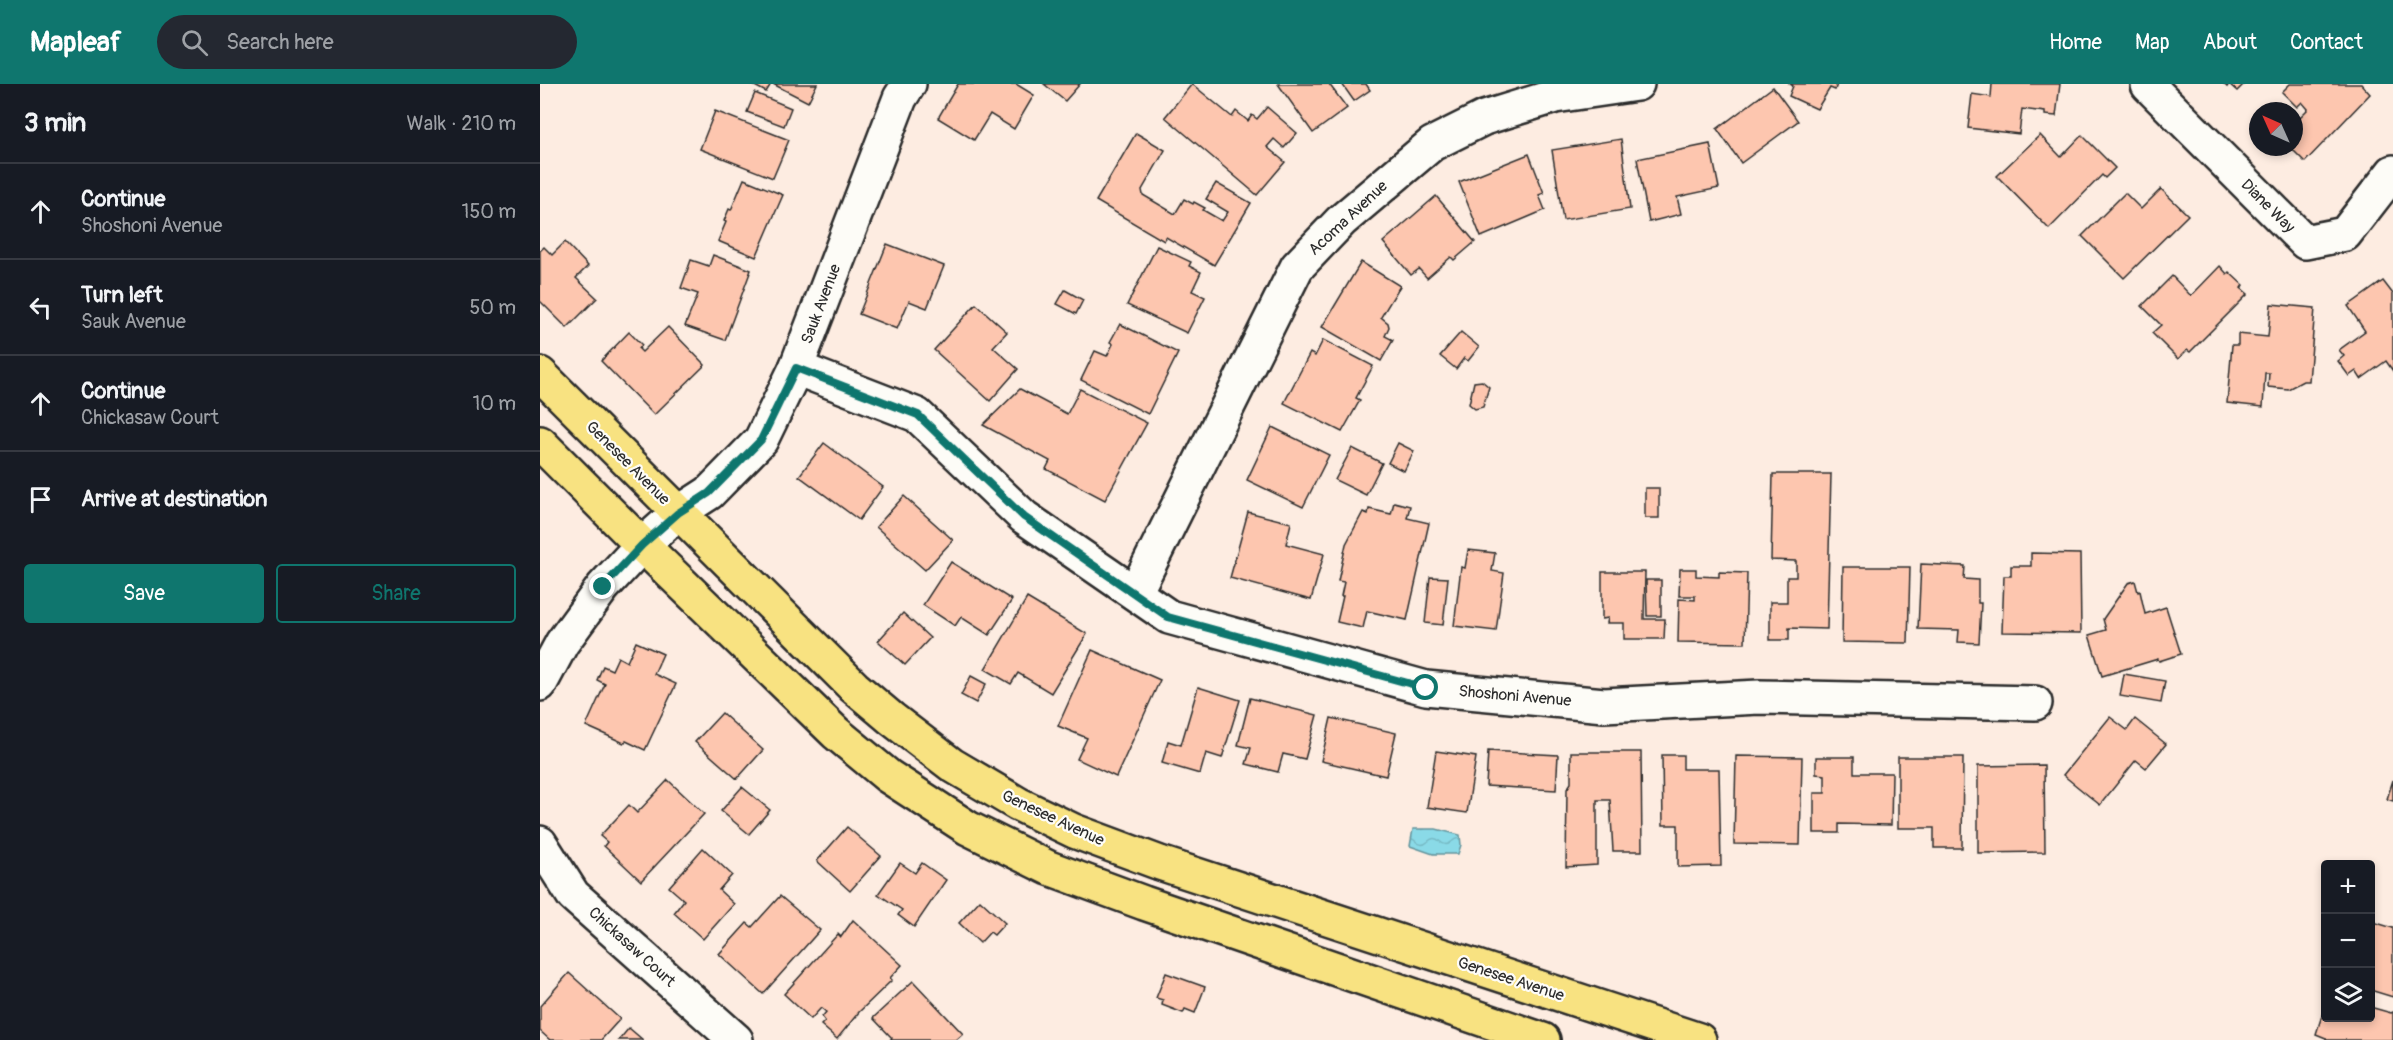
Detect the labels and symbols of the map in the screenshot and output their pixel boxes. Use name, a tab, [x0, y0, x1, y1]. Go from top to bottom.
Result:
north arrow	[2249, 102, 2303, 156]
street label: Diane Way	[2237, 175, 2299, 237]
street label: Acoma Avenue	[1304, 176, 1392, 260]
street label: Sauk Avenue	[797, 261, 845, 347]
street label: Genesee Avenue	[582, 417, 674, 509]
route end	[589, 573, 615, 599]
route start	[1412, 674, 1438, 700]
street label: Shoshoni Avenue	[1458, 681, 1572, 711]
street label: Genesee Avenue	[999, 786, 1107, 851]
street label: Chickasaw Court	[584, 903, 680, 992]
street label: Genesee Avenue	[1455, 952, 1567, 1006]

